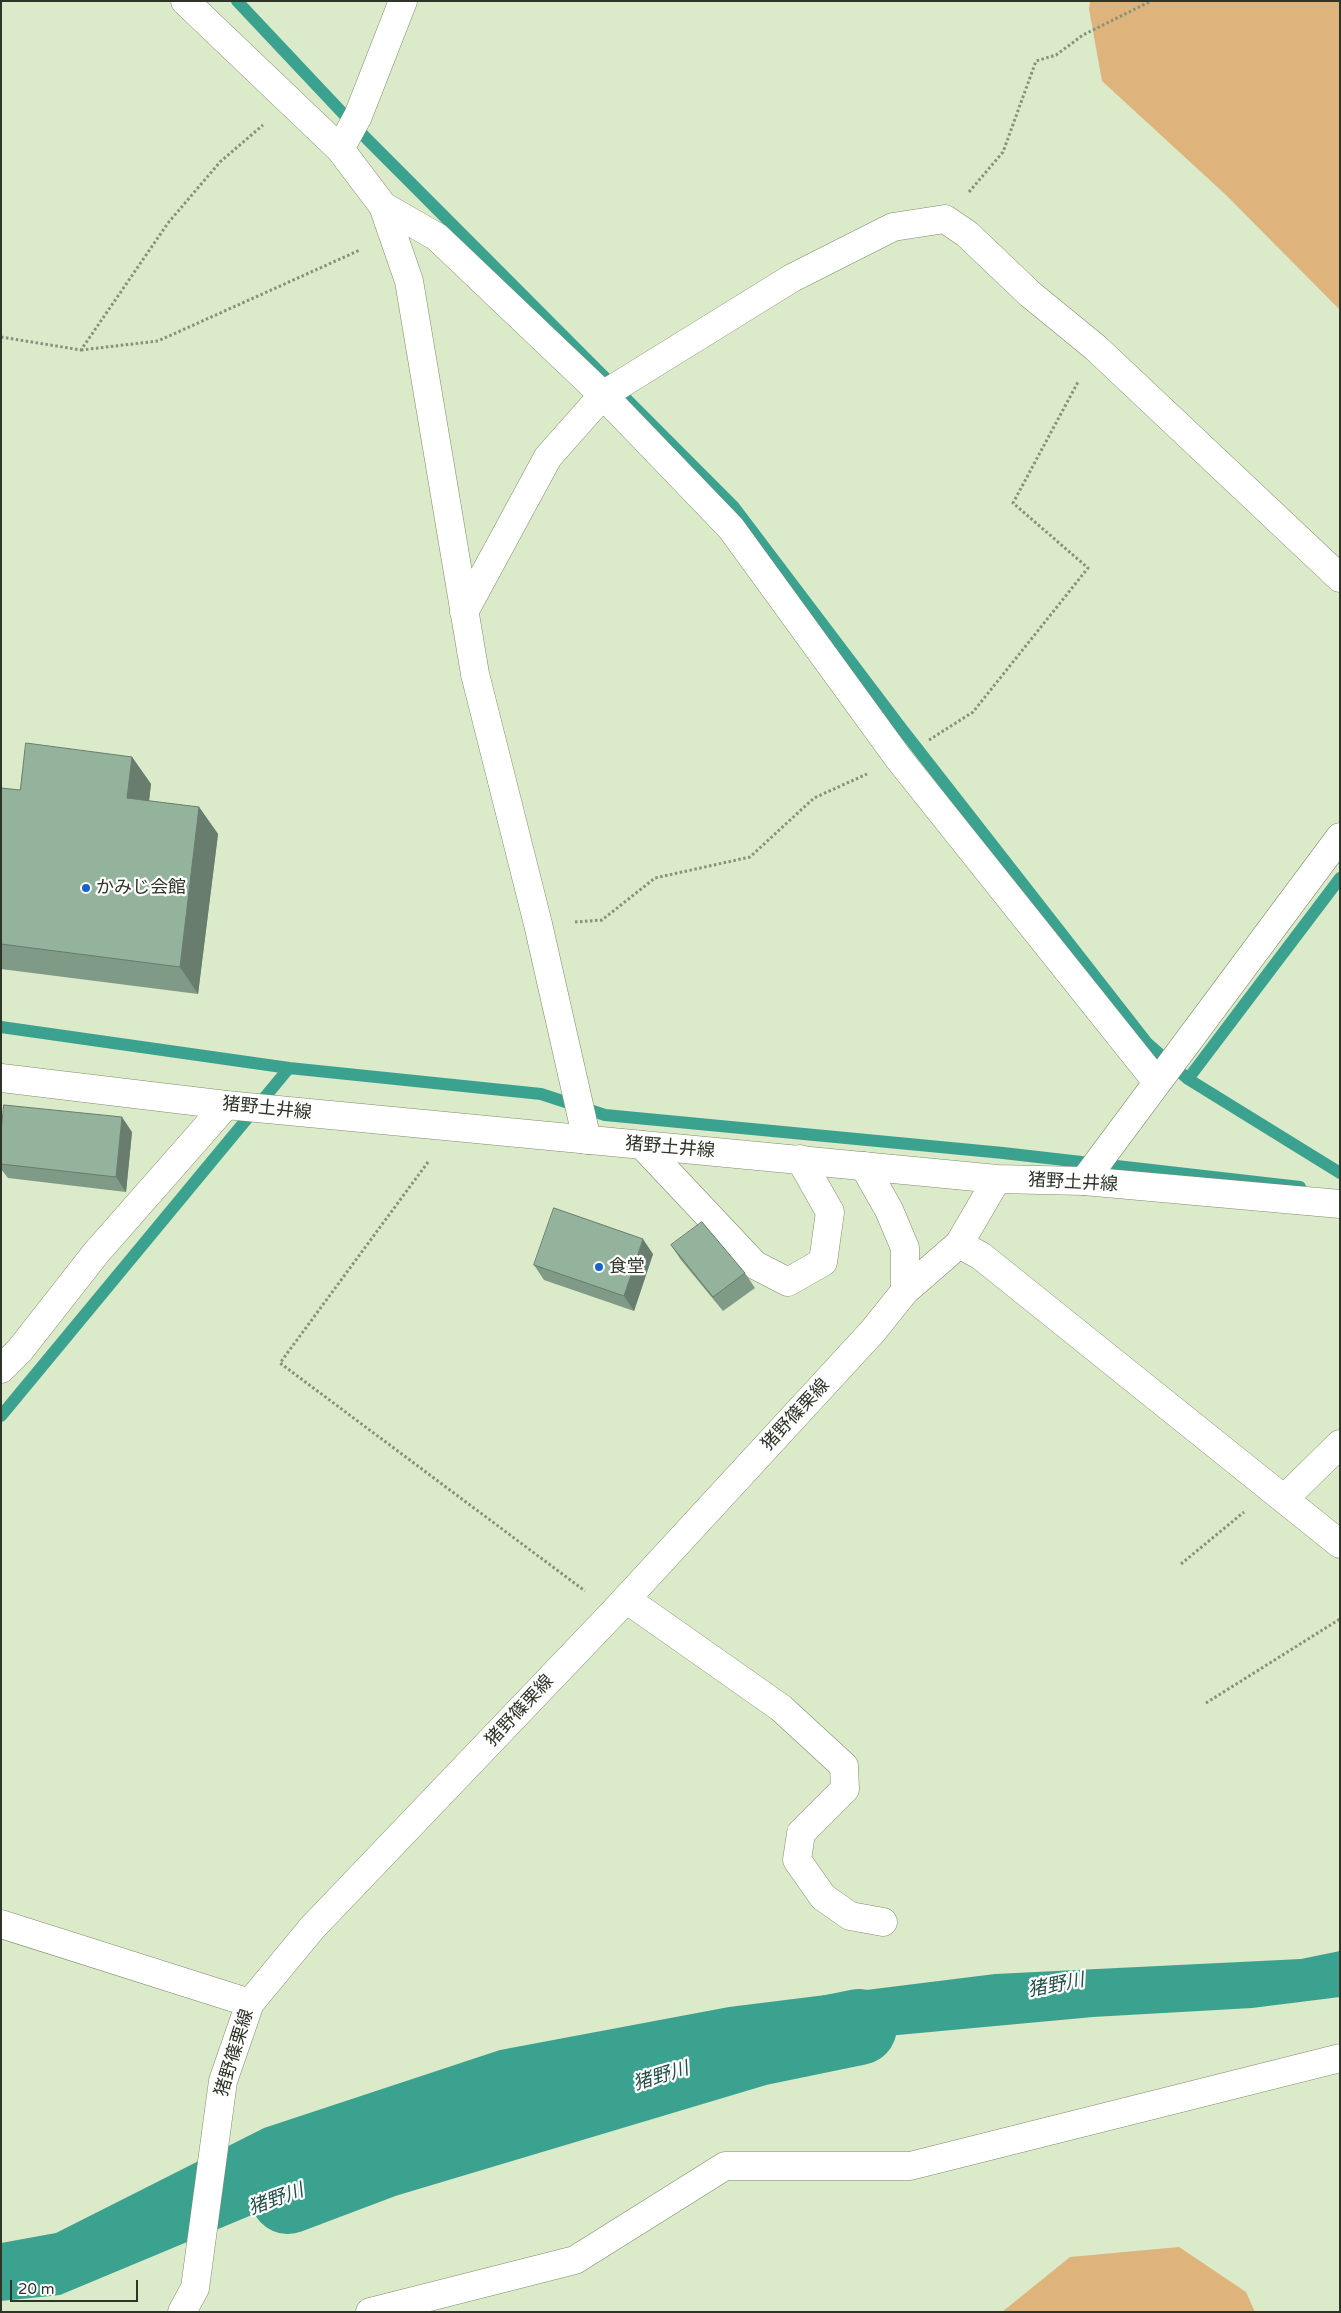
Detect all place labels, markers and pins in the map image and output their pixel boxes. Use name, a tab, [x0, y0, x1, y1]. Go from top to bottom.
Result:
place label: かみじ会館	[96, 877, 186, 899]
marker: かみじ会館	[80, 882, 92, 894]
place label: 食堂	[609, 1256, 645, 1278]
marker: 食堂	[593, 1261, 605, 1273]

